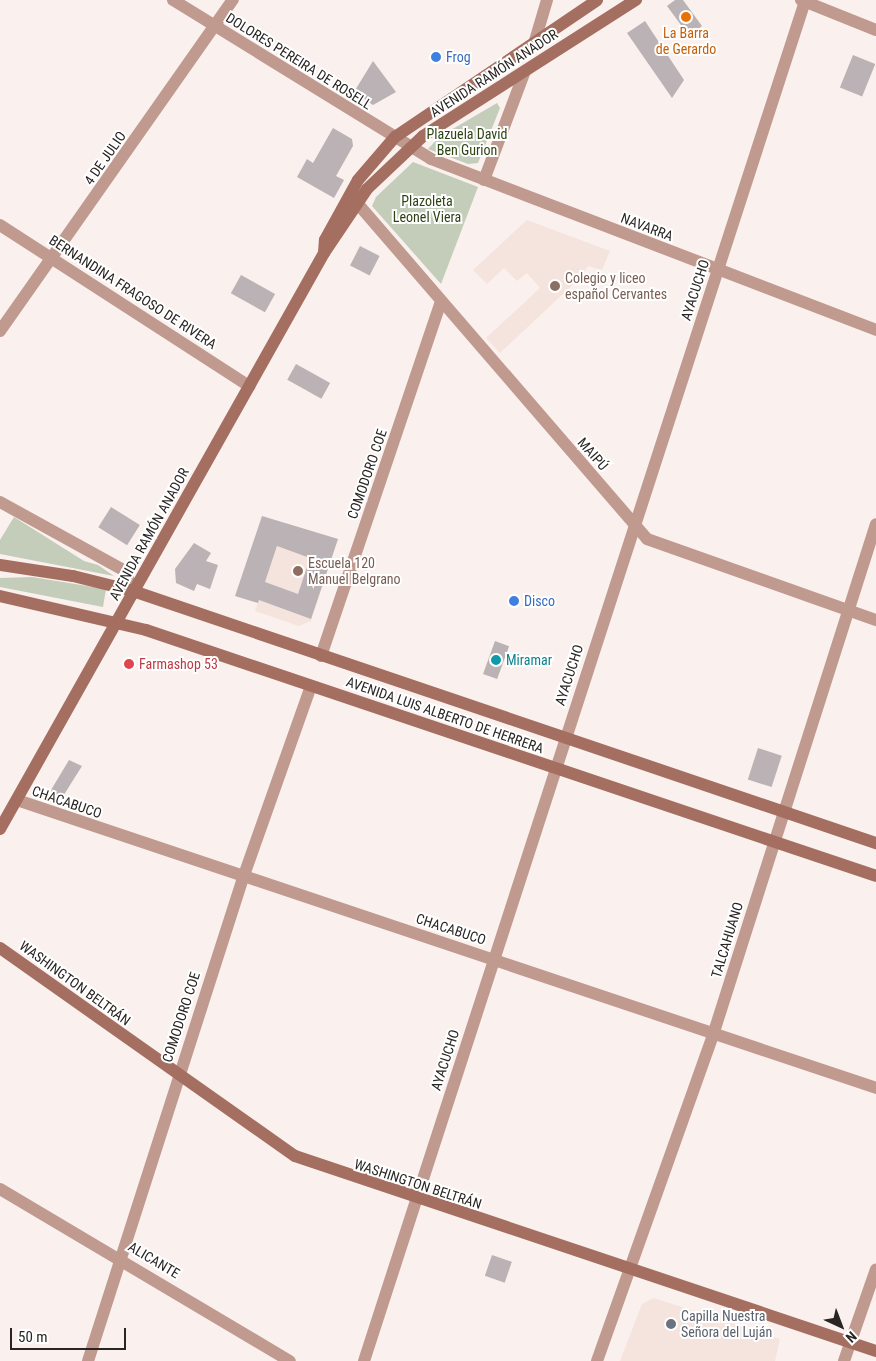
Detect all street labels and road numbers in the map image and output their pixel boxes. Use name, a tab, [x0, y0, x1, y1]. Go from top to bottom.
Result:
street label: DOLORES PEREIRA DE ROSELL	[223, 9, 375, 113]
street label: AVENIDA RAMÓN ANADOR	[427, 25, 561, 121]
street label: 4 DE JULIO	[80, 128, 130, 188]
street label: NAVARRA	[618, 209, 676, 245]
street label: BERNANDINA FRAGOSO DE RIVERA	[46, 232, 220, 352]
street label: AYACUCHO	[677, 257, 713, 323]
street label: COMODORO COE	[344, 427, 390, 521]
street label: MAIPÚ	[574, 434, 612, 474]
street label: AVENIDA RAMÓN ANADOR	[106, 465, 192, 603]
street label: AYACUCHO	[551, 642, 587, 708]
street label: AVENIDA LUIS ALBERTO DE HERRERA	[344, 673, 546, 757]
street label: CHACABUCO	[30, 782, 104, 822]
street label: TALCAHUANO	[707, 900, 747, 980]
street label: CHACABUCO	[414, 910, 488, 948]
street label: WASHINGTON BELTRÁN	[16, 937, 134, 1029]
street label: COMODORO COE	[158, 970, 204, 1064]
street label: AYACUCHO	[427, 1027, 463, 1093]
street label: WASHINGTON BELTRÁN	[352, 1155, 484, 1213]
street label: ALICANTE	[125, 1238, 183, 1282]

